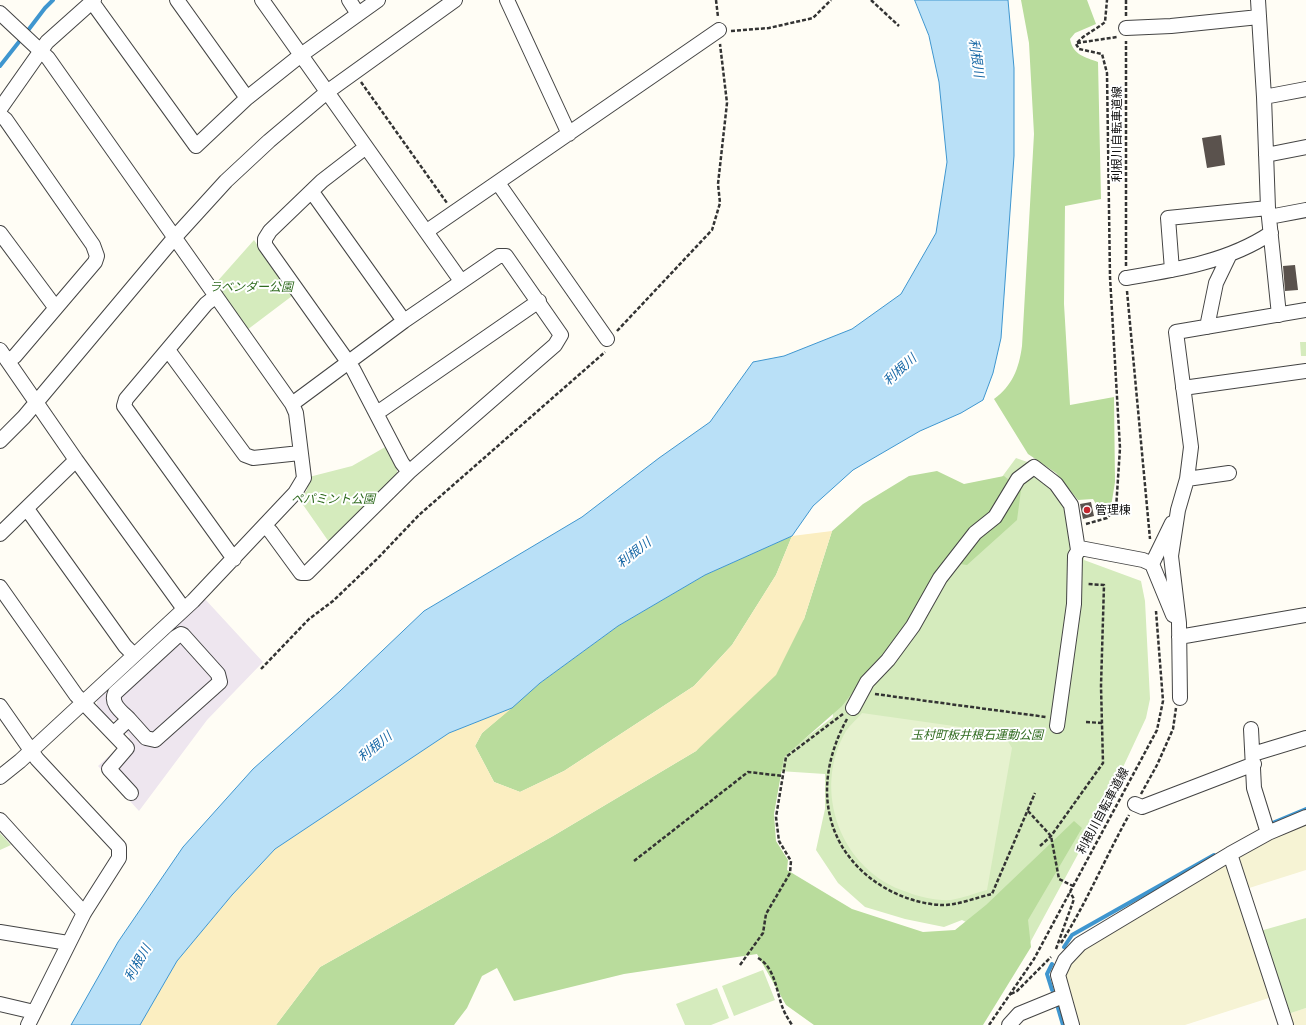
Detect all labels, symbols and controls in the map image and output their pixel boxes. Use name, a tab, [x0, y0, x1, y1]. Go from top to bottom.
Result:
water label: 利根川	[966, 38, 986, 78]
street label: 利根川自転車道線	[1110, 86, 1124, 182]
park label: ラベンダー公園	[209, 280, 293, 294]
water label: 利根川	[880, 351, 920, 389]
park label: ペパミント公園	[291, 492, 375, 506]
place label: 管理棟	[1095, 503, 1131, 517]
marker: 管理棟	[1082, 505, 1092, 515]
water label: 利根川	[614, 535, 654, 571]
park label: 玉村町板井根石運動公園	[911, 728, 1043, 742]
water label: 利根川	[355, 729, 395, 765]
street label: 利根川自転車道線	[1074, 765, 1132, 857]
water label: 利根川	[121, 942, 155, 984]

